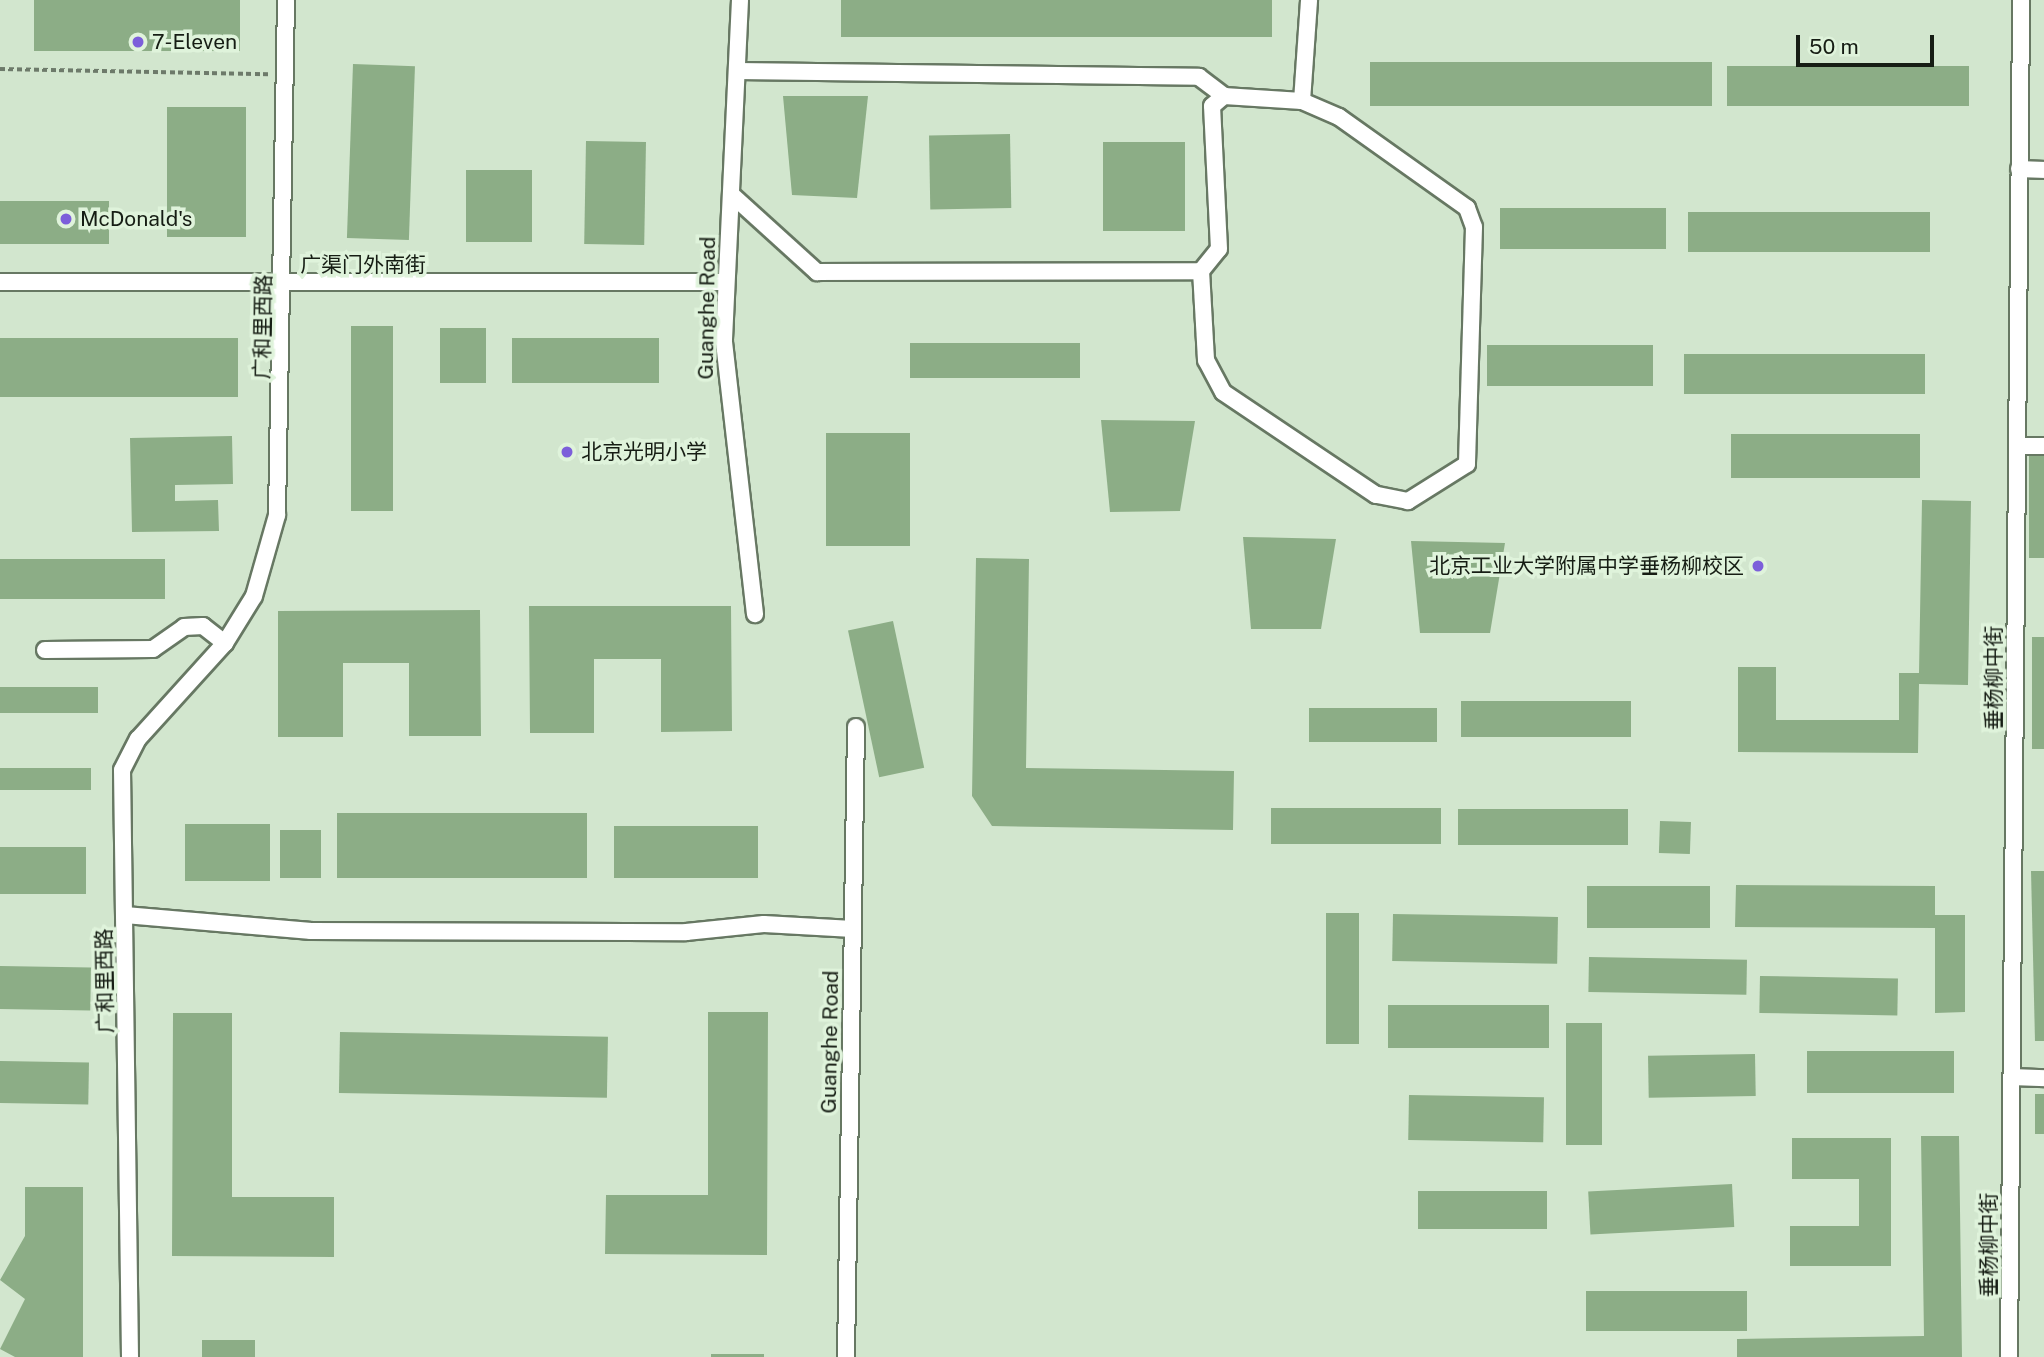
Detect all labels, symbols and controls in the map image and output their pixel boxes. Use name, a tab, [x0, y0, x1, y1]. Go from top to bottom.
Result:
scale bar	[1799, 21, 1937, 65]
place label: 7-Eleven	[152, 29, 237, 55]
marker: 7-Eleven	[130, 34, 146, 50]
text: 50 m	[1809, 34, 1859, 59]
place label: McDonald's	[80, 206, 192, 232]
marker: McDonald's	[58, 211, 74, 227]
street label: Guanghe Road	[693, 236, 721, 380]
street label: 广渠门外南街	[300, 252, 426, 278]
street label: 广和里西路	[249, 274, 277, 380]
place label: 北京光明小学	[581, 439, 707, 465]
marker: 北京光明小学	[559, 444, 575, 460]
place label: 北京工业大学附属中学垂杨柳校区	[1429, 553, 1744, 579]
marker: 北京工业大学附属中学垂杨柳校区	[1750, 558, 1766, 574]
street label: 垂杨柳中街	[1981, 626, 2007, 730]
street label: 广和里西路	[91, 928, 119, 1034]
street label: Guanghe Road	[816, 970, 844, 1114]
street label: 垂杨柳中街	[1976, 1193, 2002, 1297]

